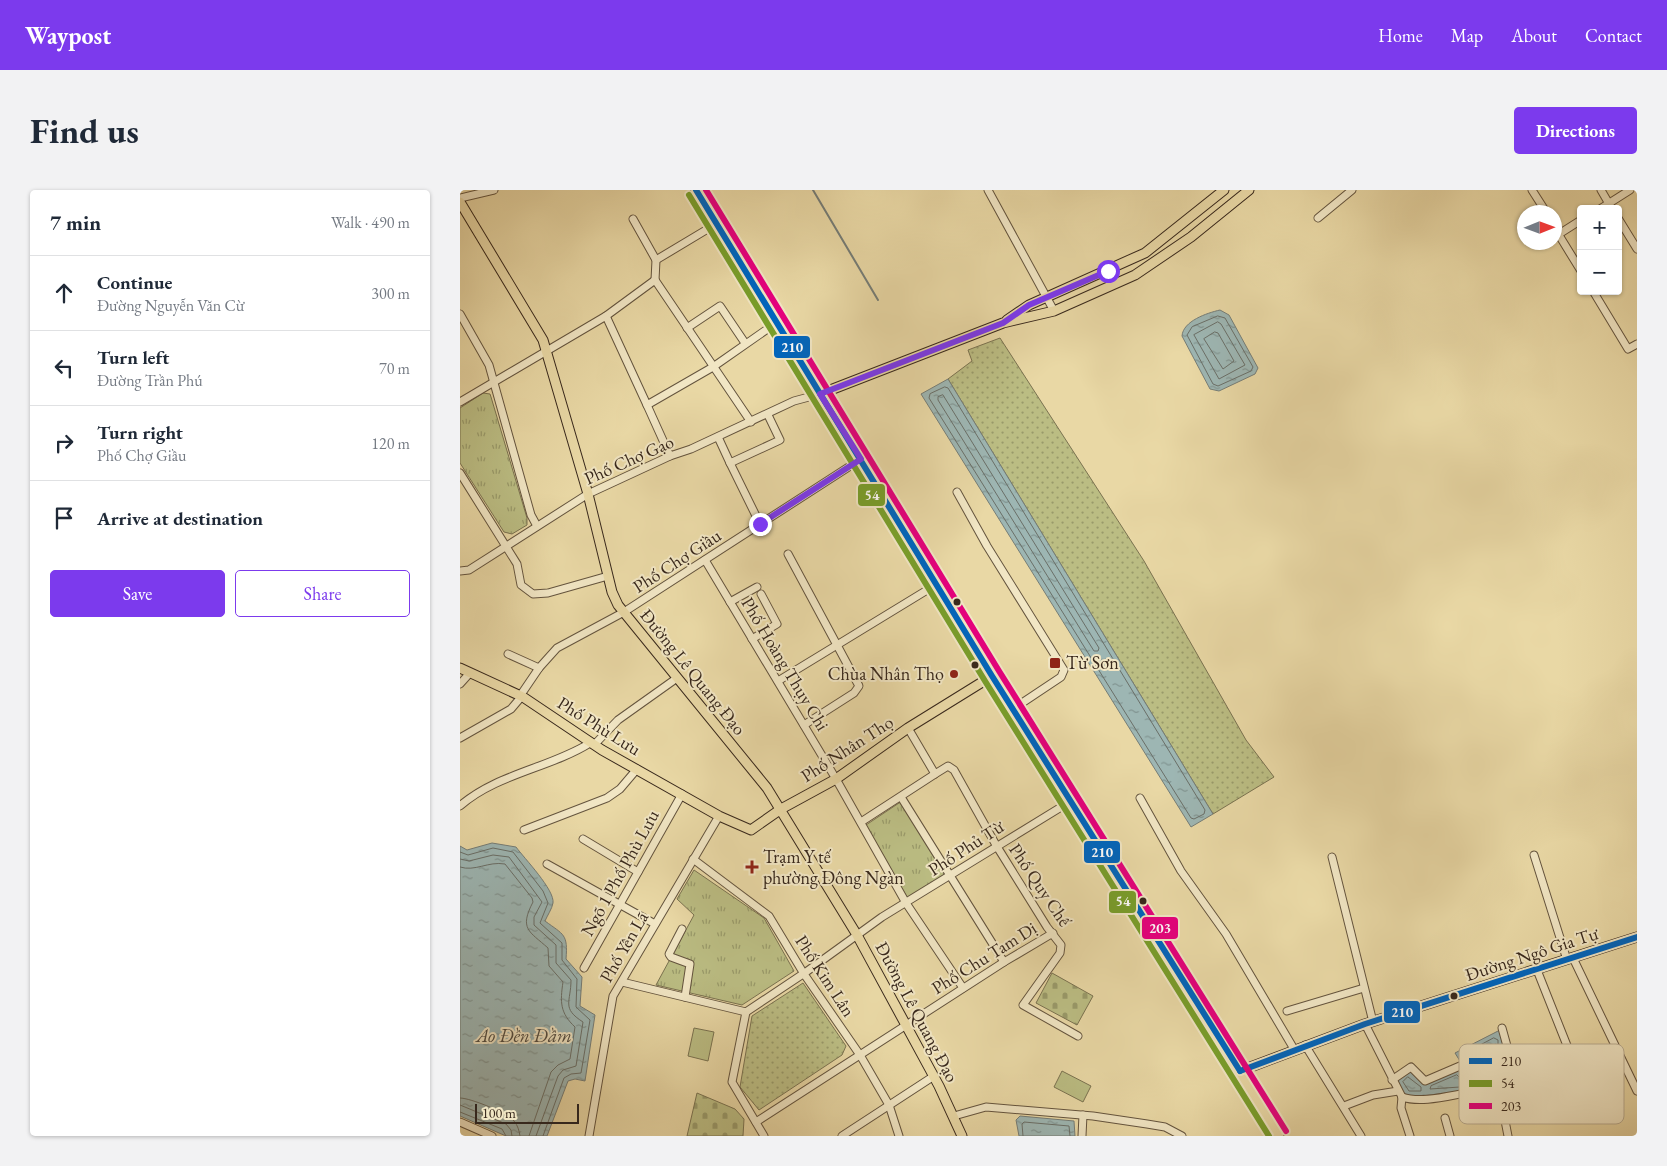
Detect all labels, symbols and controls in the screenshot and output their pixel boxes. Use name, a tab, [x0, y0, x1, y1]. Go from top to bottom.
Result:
text: Waypost	[25, 20, 111, 51]
text: Home	[1378, 24, 1423, 47]
text: Map	[1451, 24, 1483, 47]
text: About	[1511, 24, 1557, 47]
text: Contact	[1585, 24, 1642, 47]
button: Directions	[1514, 107, 1637, 154]
text: Find us	[30, 108, 139, 153]
north arrow	[1517, 205, 1562, 250]
map controls	[1577, 205, 1622, 295]
button: +	[1577, 205, 1622, 250]
text: 7 min	[50, 209, 101, 236]
text: Walk · 490 m	[331, 212, 410, 233]
button: −	[1577, 250, 1622, 295]
route start	[1097, 260, 1120, 283]
text: Continue	[97, 270, 172, 295]
icon: ahead	[50, 279, 78, 307]
text: 300 m	[371, 283, 410, 304]
text: Đường Nguyễn Văn Cừ	[97, 295, 245, 316]
line badge: 210	[773, 335, 811, 359]
text: 210	[781, 338, 804, 356]
text: Turn left	[97, 345, 169, 370]
icon: left	[50, 354, 78, 382]
text: 70 m	[379, 358, 410, 379]
text: Đường Trần Phú	[97, 370, 203, 391]
text: Turn right	[97, 420, 183, 445]
icon: right	[50, 429, 78, 457]
street label: Phố Chợ Gạo	[580, 430, 677, 490]
text: 120 m	[371, 433, 410, 454]
text: Phố Chợ Giầu	[97, 445, 187, 466]
line badge: 54	[857, 483, 886, 507]
text: 54	[865, 486, 880, 504]
icon: arrive	[50, 504, 78, 532]
text: Arrive at destination	[97, 506, 263, 531]
route end	[749, 513, 772, 536]
street label: Phố Chợ Giầu	[628, 523, 726, 598]
button: Save	[50, 570, 225, 617]
button: Share	[235, 570, 410, 617]
street label: Phố Hoàng Thụy Chi	[736, 593, 835, 735]
unlabelled marker	[952, 597, 962, 607]
street label: Đường Lê Quang Đạo	[635, 604, 751, 740]
place label: Từ Sơn	[1066, 651, 1119, 674]
marker: Từ Sơn	[1048, 656, 1062, 670]
unlabelled marker	[970, 660, 980, 670]
place label: Chùa Nhân Thọ	[828, 662, 944, 685]
marker: Chùa Nhân Thọ	[948, 668, 960, 680]
street label: Phố Phù Lưu	[553, 691, 646, 761]
street label: Phố Nhân Thọ	[796, 710, 897, 787]
street label: Ngõ 1 Phố Phù Lưu	[575, 805, 664, 940]
street label: Phố Phủ Từ	[923, 814, 1009, 881]
street label: Phố Quy Chế	[1004, 839, 1077, 932]
line badge: 210	[1083, 840, 1121, 864]
text: 210	[1091, 843, 1114, 861]
place label: Trạm Y tế phường Đông Ngàn	[763, 845, 904, 889]
marker: Trạm Y tế phường Đông Ngàn	[745, 860, 759, 874]
line badge: 54	[1108, 890, 1137, 914]
text: 54	[1116, 892, 1131, 910]
unlabelled marker	[1138, 896, 1148, 906]
street label: Phố Yên Lã	[594, 906, 653, 986]
street label: Phố Chu Tam Dị	[927, 916, 1041, 999]
line badge: 203	[1141, 916, 1179, 940]
text: 203	[1149, 919, 1171, 937]
street label: Đường Ngô Gia Tự	[1462, 921, 1602, 986]
street label: Phố Kim Lân	[790, 930, 861, 1021]
street label: Đường Lê Quang Đạo	[871, 938, 964, 1086]
unlabelled marker	[1449, 991, 1459, 1001]
line badge: 210	[1383, 1000, 1421, 1024]
text: 210	[1391, 1003, 1414, 1021]
water label: Ao Đền Đầm	[474, 1023, 572, 1048]
legend	[1459, 1044, 1624, 1124]
text: 210	[1501, 1052, 1521, 1070]
text: 54	[1501, 1074, 1515, 1092]
text: 203	[1501, 1097, 1521, 1115]
scale bar	[475, 1101, 579, 1124]
text: 100 m	[482, 1104, 516, 1122]

